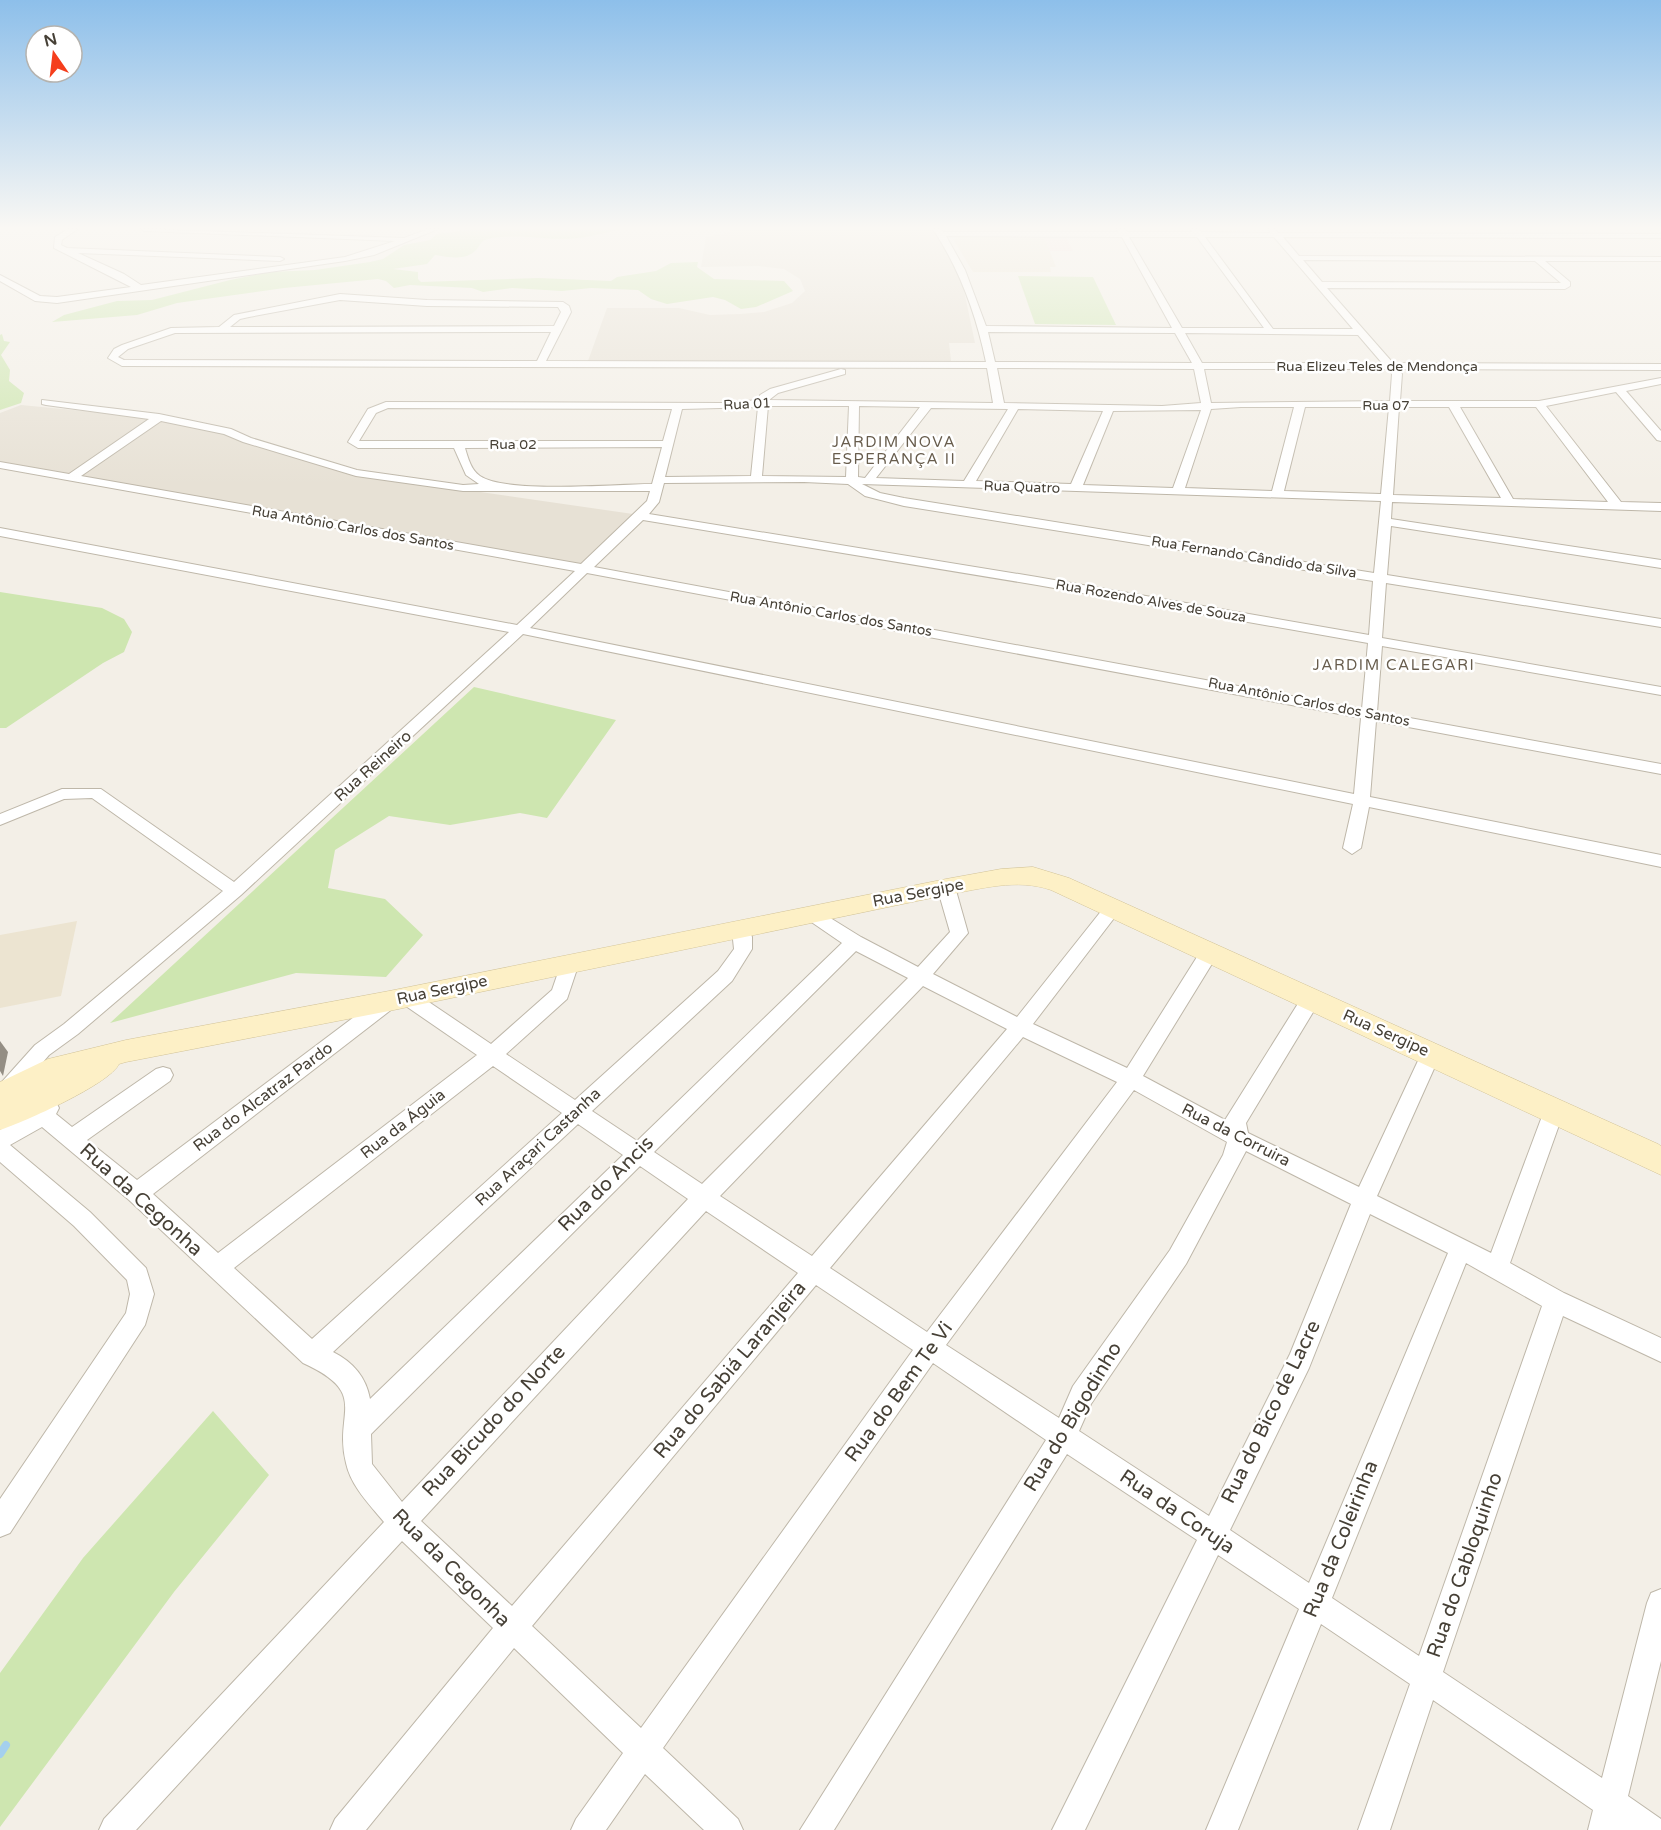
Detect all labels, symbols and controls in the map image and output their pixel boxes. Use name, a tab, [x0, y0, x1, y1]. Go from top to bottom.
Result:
north arrow	[24, 24, 84, 84]
text: N	[42, 29, 59, 52]
street label: Rua Elizeu Teles de Mendonça	[1276, 358, 1478, 375]
street label: Rua 01	[723, 394, 771, 414]
street label: Rua 07	[1362, 397, 1410, 414]
district label: JARDIM NOVA ESPERANÇA II	[832, 433, 956, 468]
street label: Rua 02	[489, 436, 537, 453]
street label: Rua Quatro	[983, 477, 1061, 497]
street label: Rua Antônio Carlos dos Santos	[251, 502, 456, 554]
street label: Rua Fernando Cândido da Silva	[1150, 532, 1358, 582]
street label: Rua Rozendo Alves de Souza	[1054, 576, 1248, 626]
street label: Rua Antônio Carlos dos Santos	[729, 588, 934, 640]
district label: JARDIM CALEGARI	[1313, 656, 1475, 674]
street label: Rua Antônio Carlos dos Santos	[1207, 674, 1412, 730]
street label: Rua Reineiro	[330, 726, 416, 806]
street label: Rua Sergipe	[871, 874, 965, 912]
street label: Rua Sergipe	[395, 971, 489, 1009]
street label: Rua Sergipe	[1340, 1005, 1432, 1061]
street label: Rua do Alcatraz Pardo	[189, 1038, 337, 1156]
street label: Rua Araçari Castanha	[471, 1084, 605, 1210]
street label: Rua da Águia	[357, 1085, 449, 1163]
street label: Rua da Corruira	[1178, 1099, 1294, 1171]
street label: Rua do Ancis	[553, 1131, 659, 1237]
street label: Rua da Cegonha	[75, 1138, 207, 1262]
street label: Rua do Sabiá Laranjeira	[649, 1276, 811, 1464]
street label: Rua do Bem Te Vi	[840, 1317, 958, 1467]
street label: Rua do Bico de Lacre	[1216, 1317, 1326, 1507]
street label: Rua do Bigodinho	[1019, 1338, 1127, 1496]
street label: Rua Bicudo do Norte	[417, 1340, 571, 1502]
street label: Rua da Coleirinha	[1299, 1457, 1383, 1621]
street label: Rua da Coruja	[1115, 1465, 1239, 1559]
street label: Rua do Cabloquinho	[1422, 1469, 1508, 1661]
street label: Rua da Cegonha	[387, 1504, 515, 1632]

